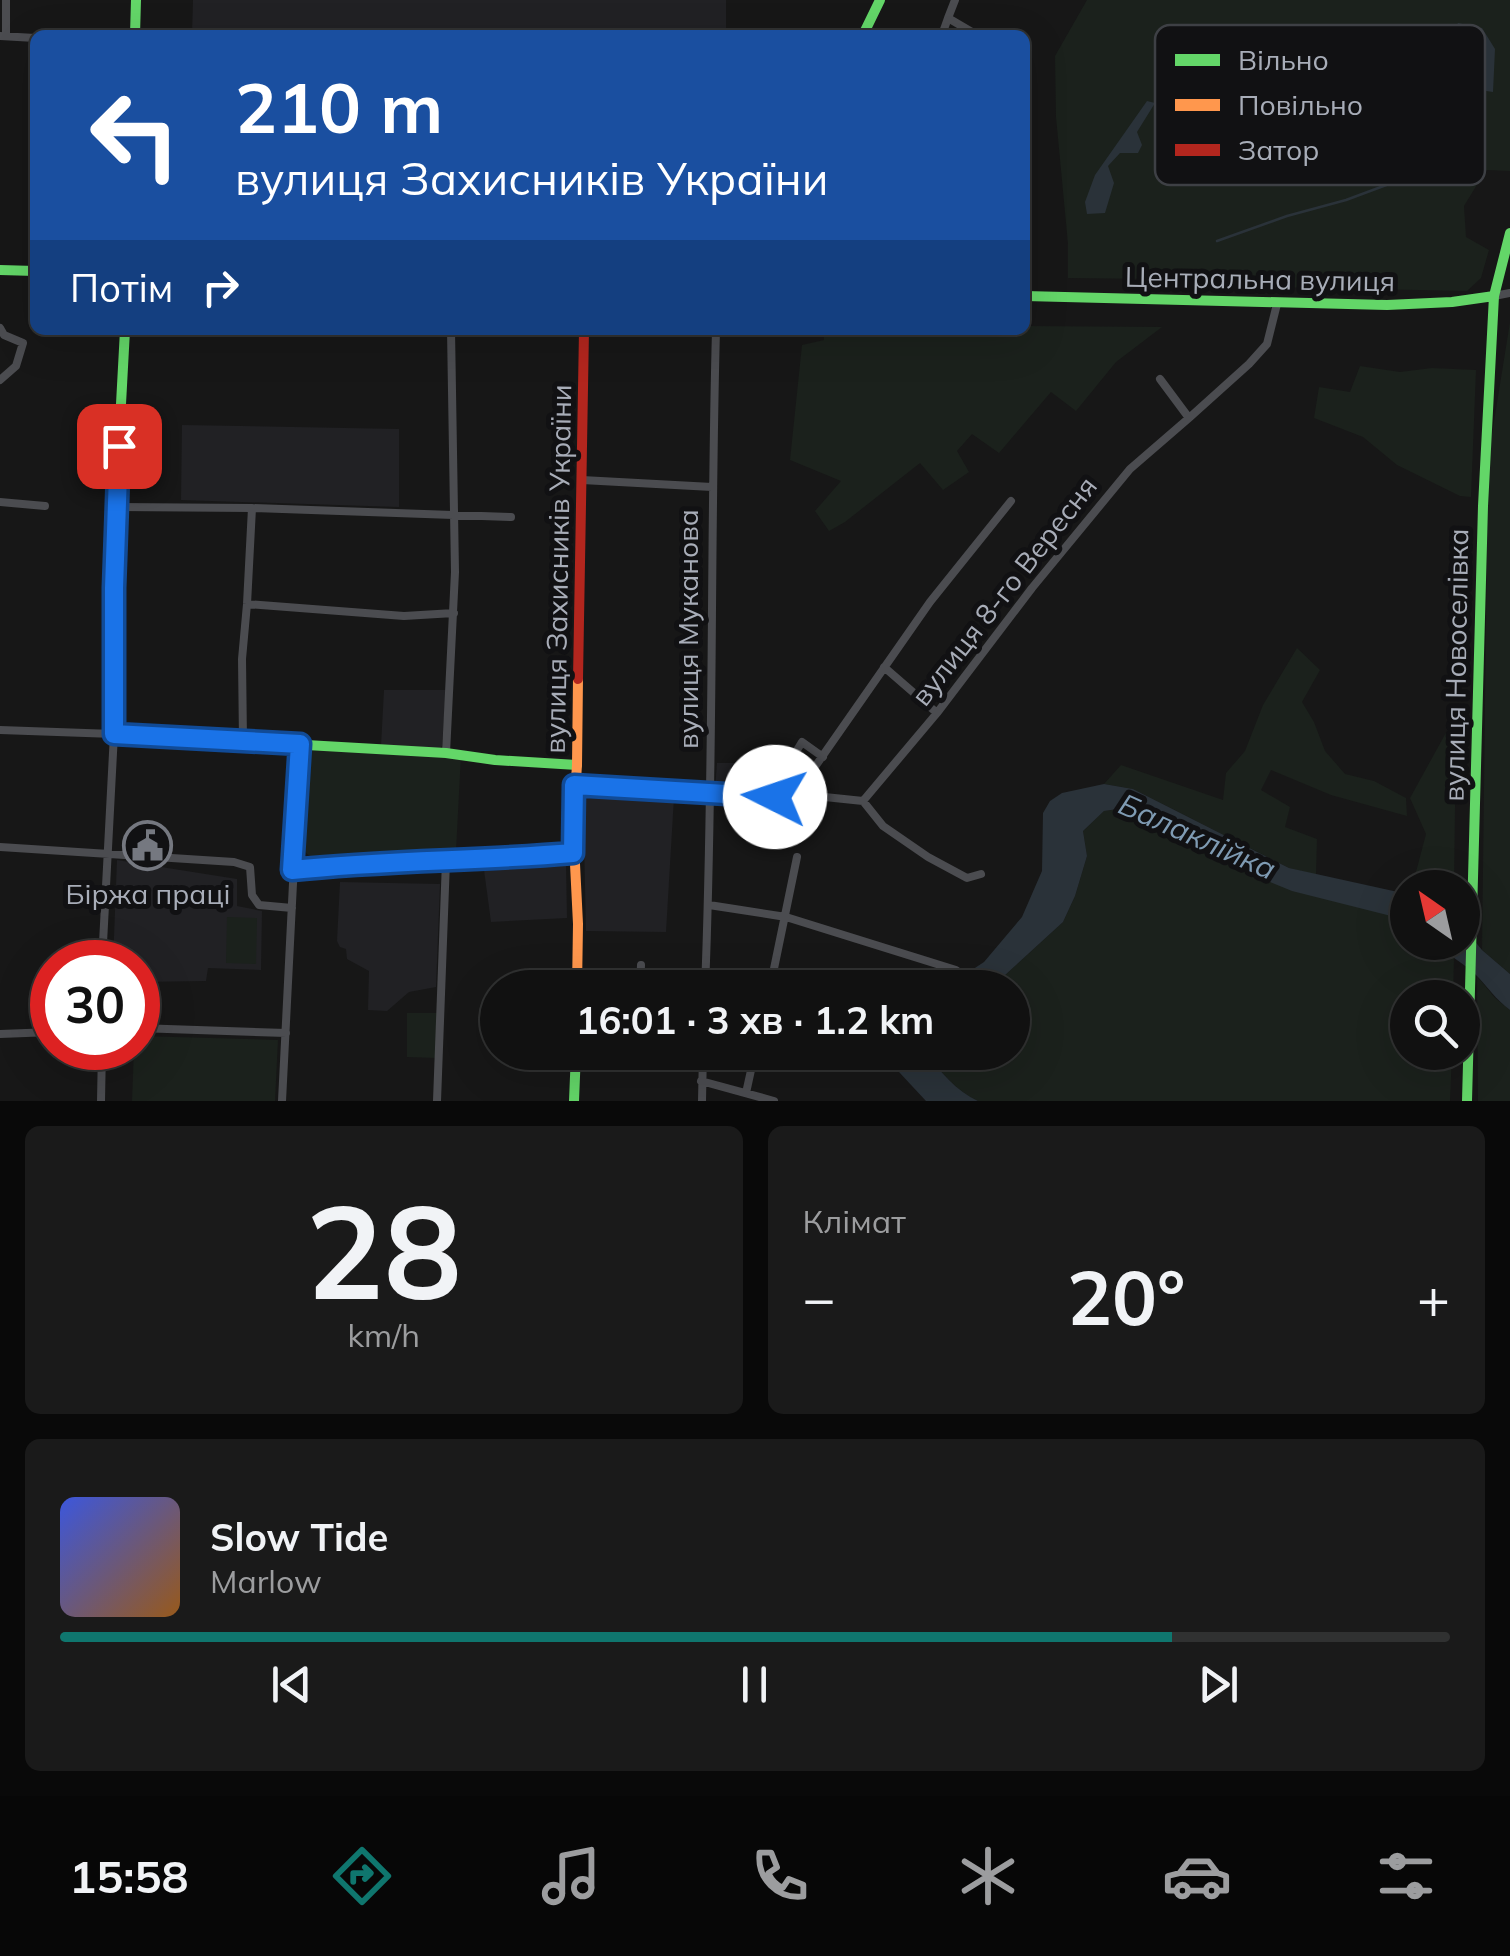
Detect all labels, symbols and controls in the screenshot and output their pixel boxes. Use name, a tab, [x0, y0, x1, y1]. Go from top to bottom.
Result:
legend	[1155, 25, 1485, 185]
text: Вільно	[1238, 42, 1329, 77]
text: 210 m	[235, 63, 443, 151]
icon: left	[70, 70, 200, 200]
text: Повільно	[1238, 87, 1363, 122]
text: Затор	[1238, 132, 1319, 167]
text: вулиця Захисників України	[235, 150, 829, 206]
street label: Центральна вулиця	[1125, 259, 1395, 298]
icon: right	[193, 260, 248, 315]
text: Потім	[70, 264, 173, 312]
street label: вулиця Захисників України	[537, 384, 578, 754]
pin	[77, 404, 162, 489]
icon: arrive	[92, 419, 147, 474]
street label: вулиця 8-го Вересня	[903, 469, 1104, 712]
street label: вулиця Муканова	[670, 509, 705, 749]
street label: вулиця Новоселівка	[1436, 528, 1475, 802]
position arrow	[723, 745, 827, 849]
water label: Балаклійка	[1113, 785, 1282, 888]
public building icon: Біржа праці	[122, 820, 174, 872]
north arrow	[1390, 870, 1480, 960]
map controls	[1390, 870, 1480, 1070]
place label: Біржа праці	[66, 876, 230, 911]
speed limit sign: 30	[30, 940, 160, 1070]
button: search	[1390, 980, 1480, 1070]
text: 16:01 · 3 хв · 1.2 km	[576, 996, 934, 1044]
text: 28	[306, 1168, 462, 1332]
text: Клімат	[803, 1201, 906, 1241]
text: 20°	[1067, 1250, 1185, 1344]
text: −	[803, 1263, 836, 1332]
text: +	[1417, 1263, 1450, 1332]
text: km/h	[348, 1315, 420, 1355]
text: Slow Tide	[210, 1513, 388, 1561]
text: Marlow	[210, 1561, 322, 1601]
icon: previous	[264, 1657, 319, 1712]
icon: pause	[727, 1657, 782, 1712]
icon: next	[1191, 1657, 1246, 1712]
icon: directions	[327, 1841, 397, 1911]
icon: music	[536, 1841, 606, 1911]
icon: phone	[745, 1841, 815, 1911]
icon: climate	[953, 1841, 1023, 1911]
icon: car	[1162, 1841, 1232, 1911]
icon: filters	[1371, 1841, 1441, 1911]
text: 15:58	[69, 1848, 189, 1904]

